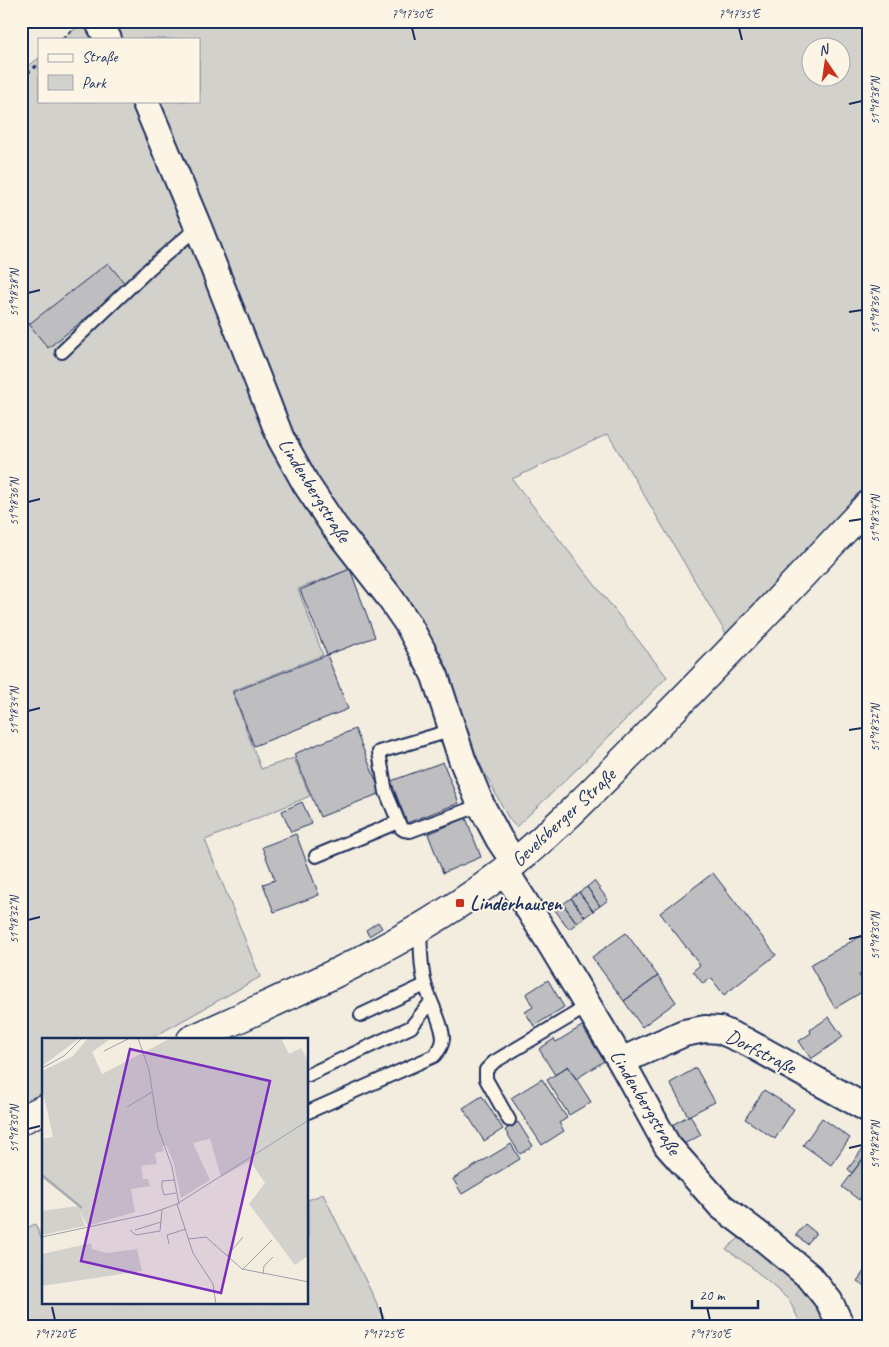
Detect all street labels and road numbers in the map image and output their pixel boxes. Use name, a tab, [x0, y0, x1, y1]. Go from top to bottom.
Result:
street label: Lindenbergstraße	[273, 434, 357, 548]
street label: Gevelsberger Straße	[506, 762, 622, 872]
street label: Dorfstraße	[722, 1023, 801, 1080]
street label: Lindenbergstraße	[604, 1045, 687, 1161]

